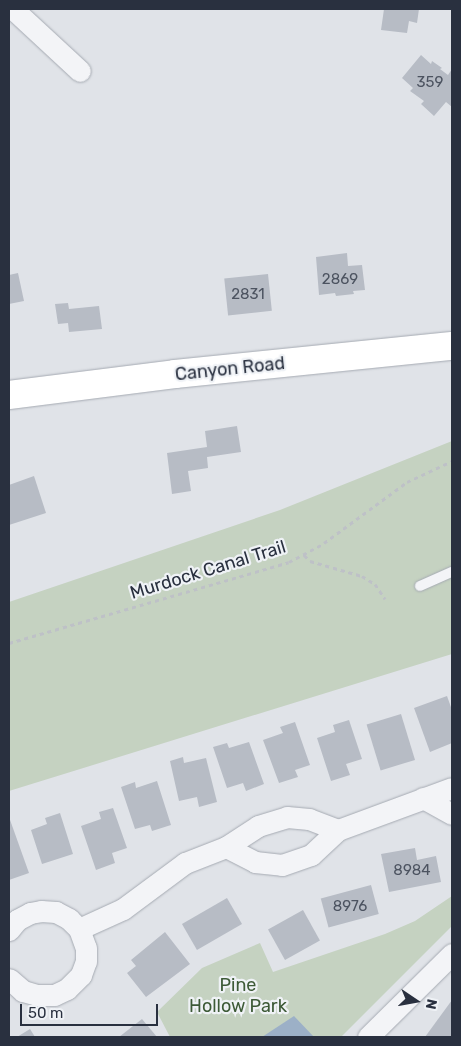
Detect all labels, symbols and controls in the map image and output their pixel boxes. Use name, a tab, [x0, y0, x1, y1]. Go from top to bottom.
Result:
house number: 359	[417, 74, 443, 92]
house number: 2869	[322, 271, 358, 289]
house number: 2831	[231, 286, 265, 304]
street label: Canyon Road	[174, 352, 286, 386]
street label: Murdock Canal Trail	[127, 536, 289, 604]
house number: 8984	[393, 862, 431, 880]
house number: 8976	[333, 898, 367, 916]
park label: Pine Hollow Park	[189, 975, 287, 1018]
north arrow	[391, 976, 441, 1026]
scale bar	[22, 994, 160, 1026]
text: N	[422, 998, 441, 1011]
text: 50 m	[28, 1004, 63, 1022]

